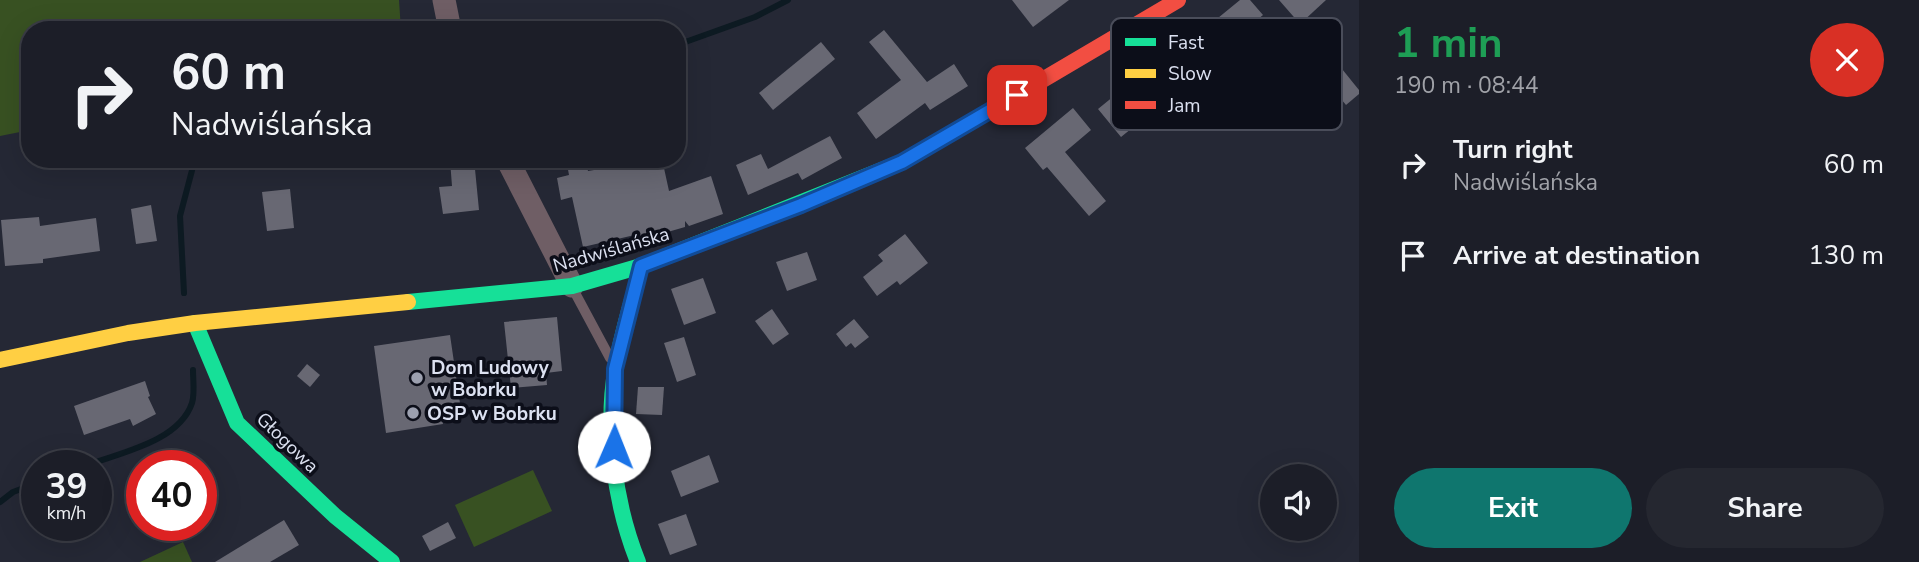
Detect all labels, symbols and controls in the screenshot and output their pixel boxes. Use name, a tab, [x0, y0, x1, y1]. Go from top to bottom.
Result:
text: 1 min	[1394, 15, 1503, 72]
legend	[1111, 18, 1342, 130]
button: close	[1810, 23, 1884, 97]
text: Fast	[1168, 30, 1204, 56]
text: 60 m	[171, 39, 286, 106]
icon: right	[56, 49, 147, 140]
text: Slow	[1168, 61, 1212, 87]
pin	[987, 65, 1047, 125]
text: 190 m · 08:44	[1394, 70, 1539, 101]
icon: arrive	[998, 76, 1036, 114]
text: Jam	[1167, 93, 1201, 119]
text: Nadwiślańska	[171, 103, 373, 146]
text: Turn right	[1453, 132, 1572, 167]
icon: right	[1394, 146, 1432, 184]
text: 60 m	[1824, 147, 1884, 182]
text: Nadwiślańska	[1453, 167, 1598, 198]
street label: Nadwiślańska	[550, 221, 672, 279]
icon: arrive	[1394, 237, 1432, 275]
text: Arrive at destination	[1453, 238, 1700, 273]
text: 130 m	[1808, 238, 1884, 273]
place label: Dom Ludowy w Bobrku	[431, 355, 550, 403]
marker: Dom Ludowy w Bobrku	[409, 370, 425, 386]
place label: OSP w Bobrku	[427, 401, 557, 427]
marker: OSP w Bobrku	[405, 405, 421, 421]
street label: Głogowa	[250, 407, 324, 479]
position arrow	[577, 410, 651, 484]
speed limit sign: 40	[126, 450, 217, 541]
text: 39	[45, 463, 88, 510]
map controls	[1260, 464, 1337, 541]
button: sound	[1260, 464, 1337, 541]
button: Exit	[1394, 468, 1632, 548]
button: Share	[1646, 468, 1884, 548]
text: km/h	[47, 501, 86, 525]

